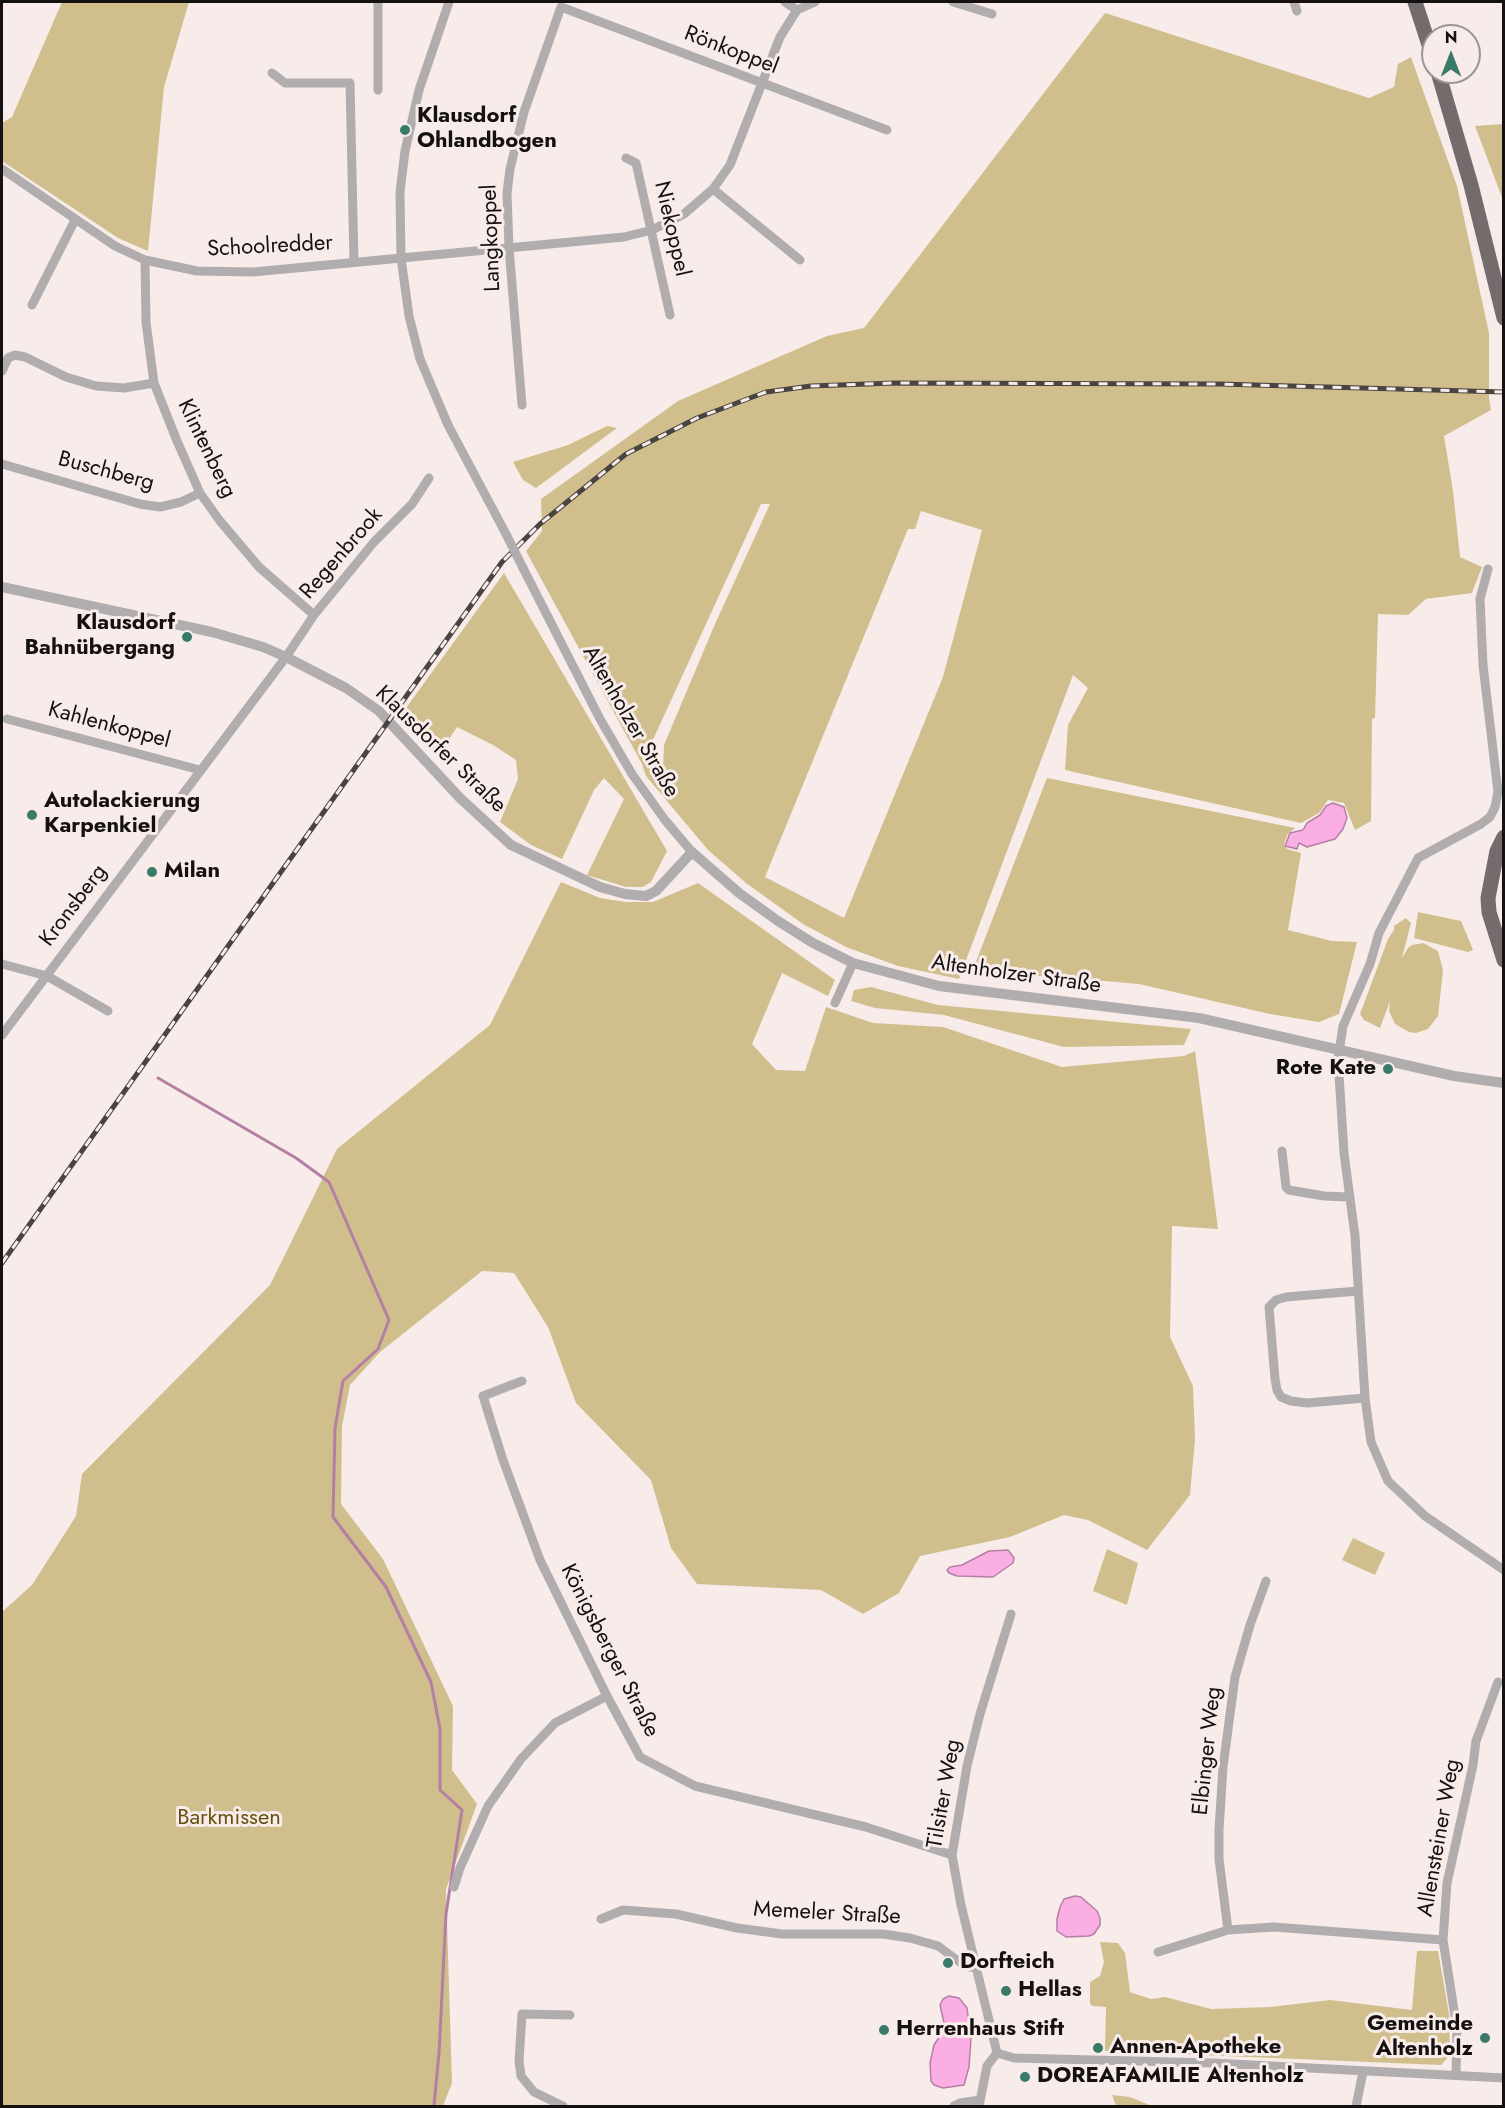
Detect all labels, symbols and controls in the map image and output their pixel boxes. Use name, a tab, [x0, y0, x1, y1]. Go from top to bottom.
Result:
street label: Rönkoppel	[680, 21, 782, 81]
north arrow	[1421, 24, 1481, 84]
text: N	[1445, 26, 1457, 49]
place label: Klausdorf Ohlandbogen	[417, 104, 557, 156]
marker: Klausdorf Ohlandbogen	[398, 123, 412, 137]
street label: Niekoppel	[647, 179, 695, 279]
street label: Langkoppel	[477, 184, 507, 292]
street label: Schoolredder	[207, 231, 333, 263]
street label: Klintenberg	[171, 395, 241, 503]
street label: Buschberg	[55, 447, 157, 497]
street label: Regenbrook	[295, 503, 389, 605]
place label: Klausdorf Bahnübergang	[24, 611, 175, 662]
marker: Klausdorf Bahnübergang	[180, 630, 194, 644]
street label: Altenholzer Straße	[576, 641, 684, 803]
street label: Klausdorfer Straße	[369, 681, 511, 819]
street label: Kahlenkoppel	[45, 697, 173, 755]
place label: Autolackierung Karpenkiel	[44, 789, 200, 840]
marker: Autolackierung Karpenkiel	[25, 808, 39, 822]
place label: Milan	[164, 859, 220, 885]
street label: Kronsberg	[35, 860, 113, 952]
marker: Milan	[145, 865, 159, 879]
street label: Altenholzer Straße	[930, 950, 1102, 1000]
place label: Rote Kate	[1276, 1056, 1376, 1082]
marker: Rote Kate	[1381, 1062, 1395, 1076]
street label: Königsberger Straße	[554, 1560, 664, 1742]
street label: Elbinger Weg	[1188, 1686, 1228, 1816]
street label: Tilsiter Weg	[922, 1737, 968, 1851]
street label: Allensteiner Weg	[1413, 1757, 1467, 1919]
park label: Barkmissen	[177, 1806, 281, 1832]
street label: Memeler Straße	[753, 1897, 901, 1931]
place label: Dorfteich	[960, 1950, 1055, 1976]
marker: Dorfteich	[941, 1956, 955, 1970]
place label: Hellas	[1018, 1978, 1082, 2004]
marker: Hellas	[999, 1984, 1013, 1998]
place label: Gemeinde Altenholz	[1367, 2012, 1473, 2064]
place label: Herrenhaus Stift	[896, 2017, 1064, 2043]
marker: Herrenhaus Stift	[877, 2023, 891, 2037]
marker: Gemeinde Altenholz	[1478, 2031, 1492, 2045]
place label: Annen-Apotheke	[1110, 2035, 1281, 2061]
marker: Annen-Apotheke	[1091, 2041, 1105, 2055]
place label: DOREAFAMILIE Altenholz	[1037, 2064, 1304, 2090]
marker: DOREAFAMILIE Altenholz	[1018, 2070, 1032, 2084]

